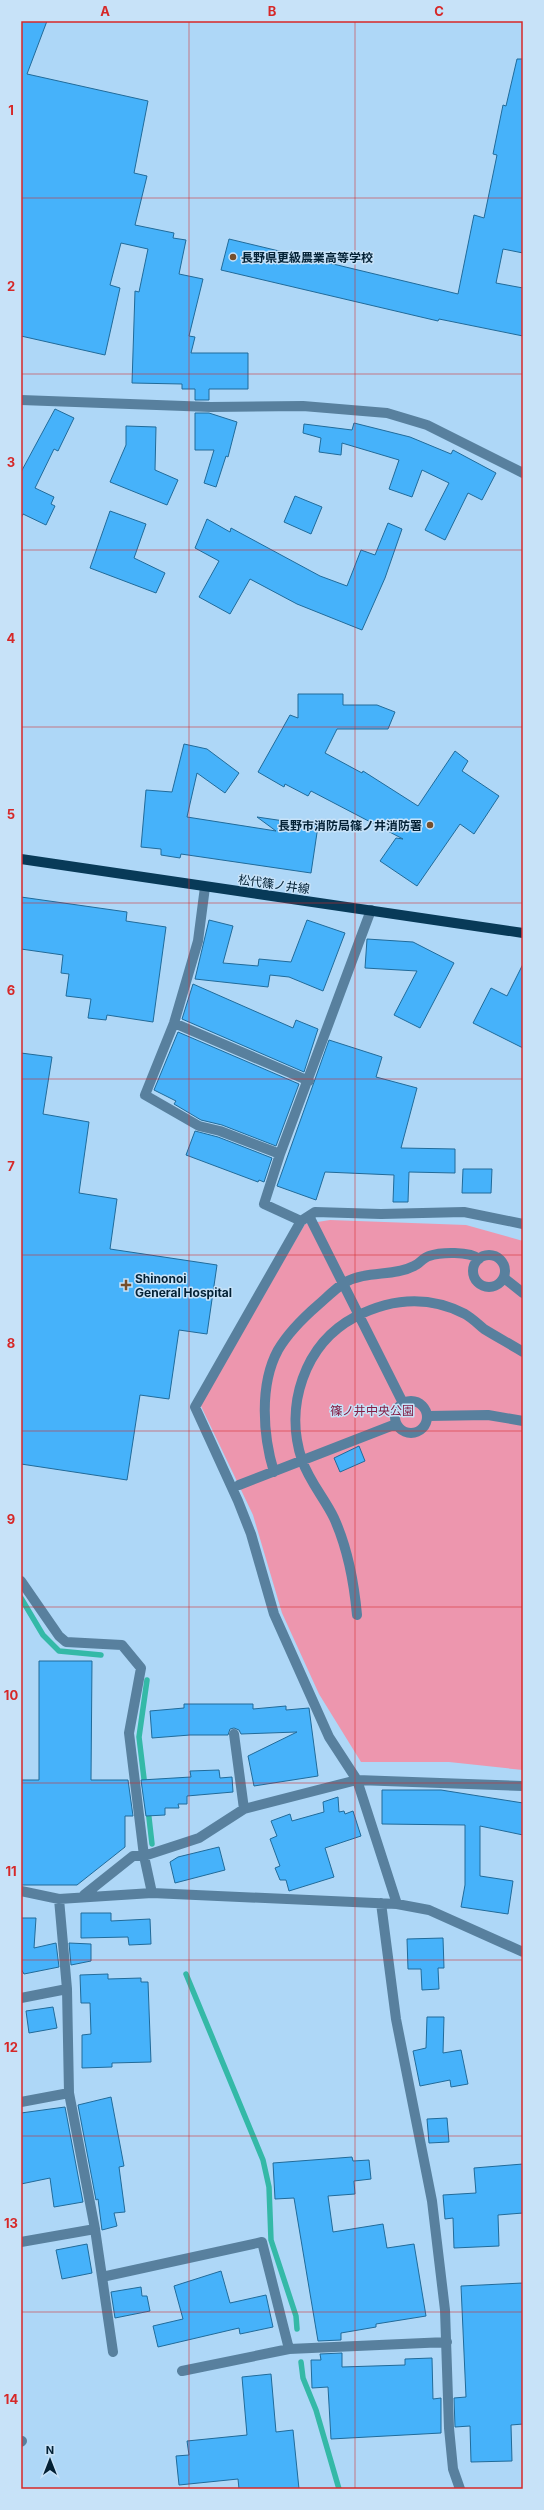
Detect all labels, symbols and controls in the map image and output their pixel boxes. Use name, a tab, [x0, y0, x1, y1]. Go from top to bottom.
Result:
text: A	[100, 3, 110, 19]
text: B	[268, 3, 277, 19]
text: C	[434, 3, 444, 19]
text: 1	[8, 102, 14, 118]
place label: 長野県更級農業高等学校	[241, 250, 373, 265]
marker: 長野県更級農業高等学校	[228, 252, 238, 262]
text: 2	[7, 278, 15, 294]
text: 3	[7, 454, 15, 470]
text: 4	[7, 630, 16, 646]
text: 5	[7, 806, 15, 822]
place label: 長野市消防局篠ノ井消防署	[278, 818, 422, 833]
marker: 長野市消防局篠ノ井消防署	[425, 820, 435, 830]
street label: 松代篠ノ井線	[237, 872, 311, 896]
text: 6	[7, 982, 15, 998]
text: 7	[7, 1158, 15, 1174]
place label: Shinonoi General Hospital	[135, 1271, 232, 1300]
marker: Shinonoi General Hospital	[120, 1279, 132, 1291]
text: 8	[7, 1335, 15, 1351]
park label: 篠ノ井中央公園	[330, 1403, 414, 1418]
text: 9	[7, 1511, 15, 1527]
text: 10	[4, 1687, 18, 1703]
text: 11	[5, 1863, 17, 1879]
text: 12	[4, 2039, 18, 2055]
text: 13	[4, 2215, 18, 2231]
text: 14	[4, 2391, 18, 2407]
north arrow	[30, 2440, 70, 2480]
text: N	[46, 2443, 54, 2457]

